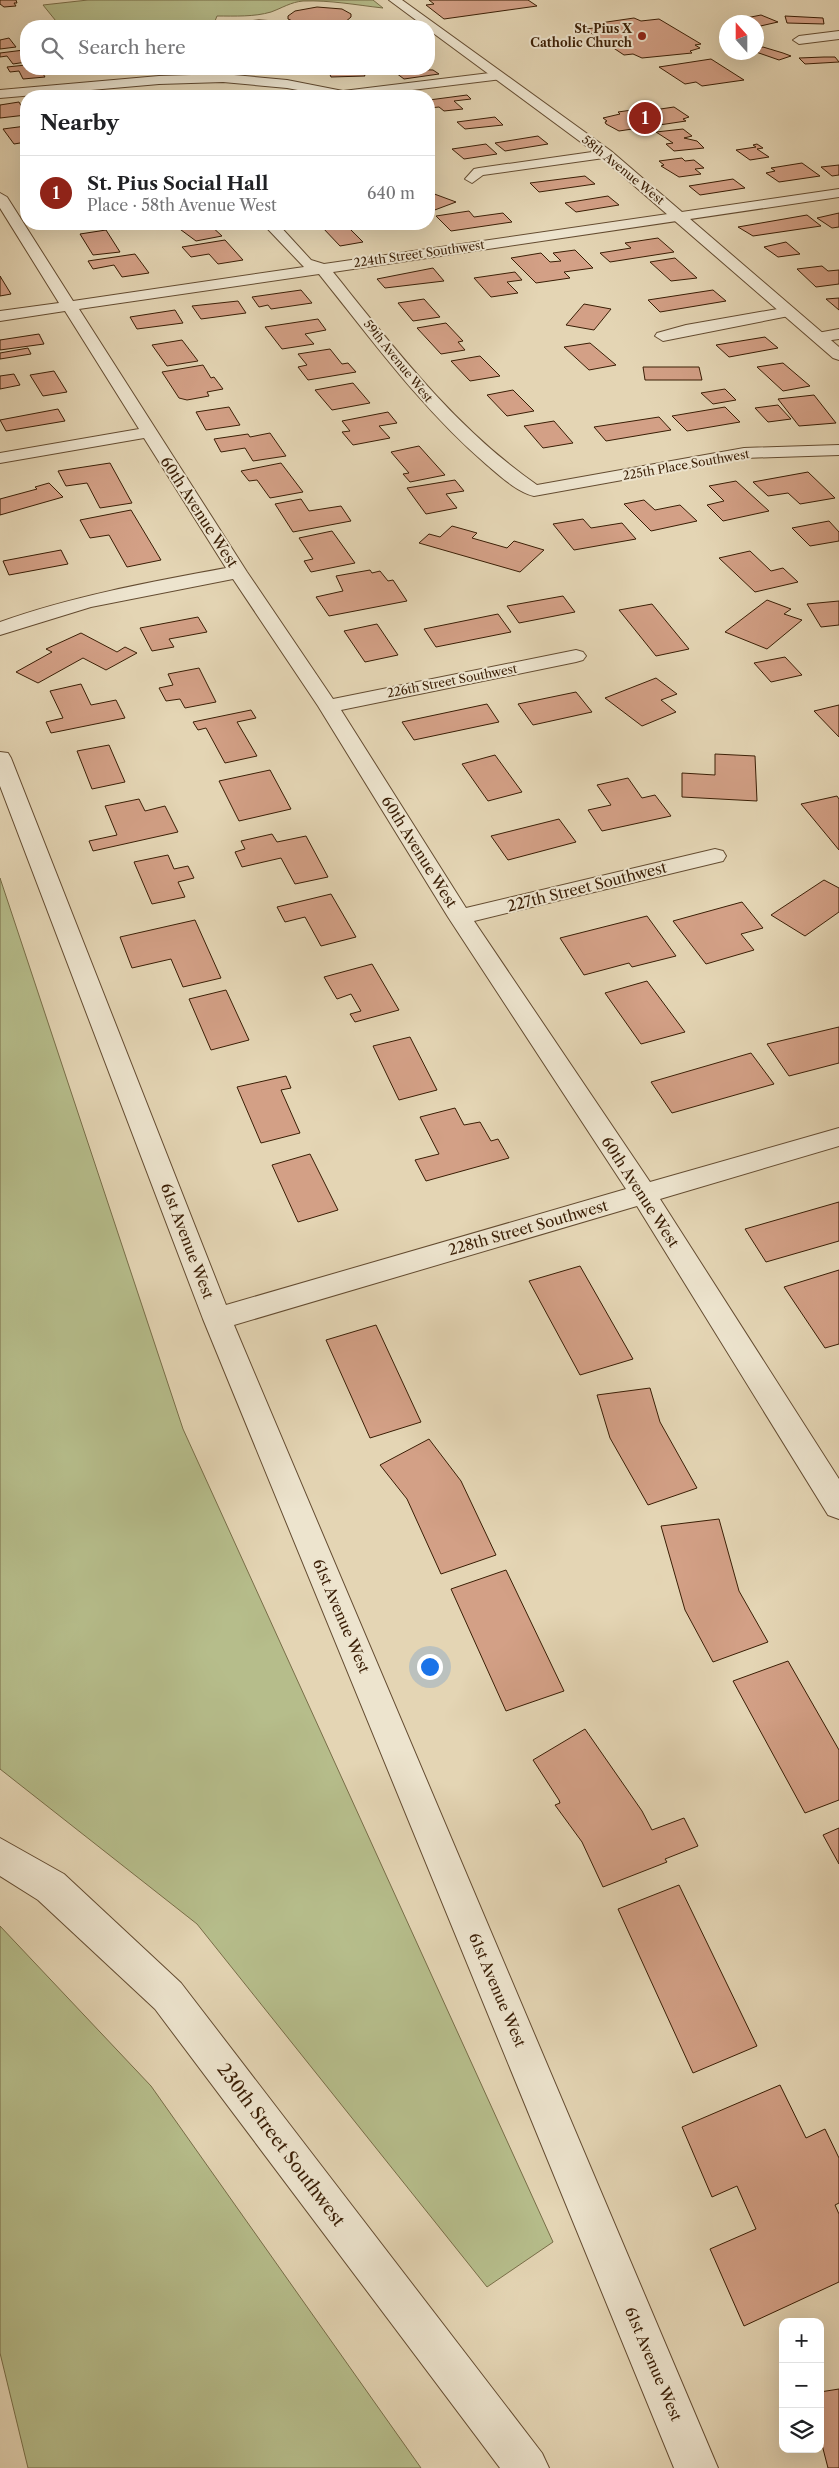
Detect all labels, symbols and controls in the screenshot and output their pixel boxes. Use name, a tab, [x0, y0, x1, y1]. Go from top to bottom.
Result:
north arrow	[719, 15, 764, 60]
search box	[20, 20, 435, 75]
place label: St. Pius X Catholic Church	[530, 21, 633, 50]
marker: St. Pius X Catholic Church	[636, 30, 648, 42]
icon: search	[38, 34, 66, 62]
text: Search here	[78, 36, 186, 59]
pin: 1	[629, 99, 661, 137]
text: Nearby	[40, 110, 119, 135]
street label: 58th Avenue West	[579, 132, 668, 208]
text: St. Pius Social Hall	[87, 172, 268, 195]
text: 1	[52, 183, 60, 203]
text: 640 m	[367, 183, 415, 203]
text: Place · 58th Avenue West	[87, 195, 277, 215]
street label: 224th Street Southwest	[353, 237, 486, 270]
street label: 59th Avenue West	[361, 316, 437, 405]
street label: 225th Place Southwest	[621, 446, 751, 483]
street label: 60th Avenue West	[156, 453, 243, 571]
street label: 226th Street Southwest	[386, 660, 519, 700]
street label: 60th Avenue West	[377, 792, 462, 912]
street label: 227th Street Southwest	[505, 857, 669, 916]
street label: 60th Avenue West	[597, 1133, 684, 1251]
street label: 61st Avenue West	[157, 1180, 218, 1302]
street label: 228th Street Southwest	[446, 1195, 611, 1259]
street label: 61st Avenue West	[309, 1556, 374, 1676]
your location	[417, 1654, 443, 1680]
street label: 61st Avenue West	[465, 1930, 530, 2050]
street label: 230th Street Southwest	[212, 2059, 350, 2231]
street label: 61st Avenue West	[621, 2304, 686, 2424]
map controls	[779, 2318, 824, 2453]
button: +	[779, 2318, 824, 2363]
button: −	[779, 2363, 824, 2408]
button: layers	[779, 2408, 824, 2453]

